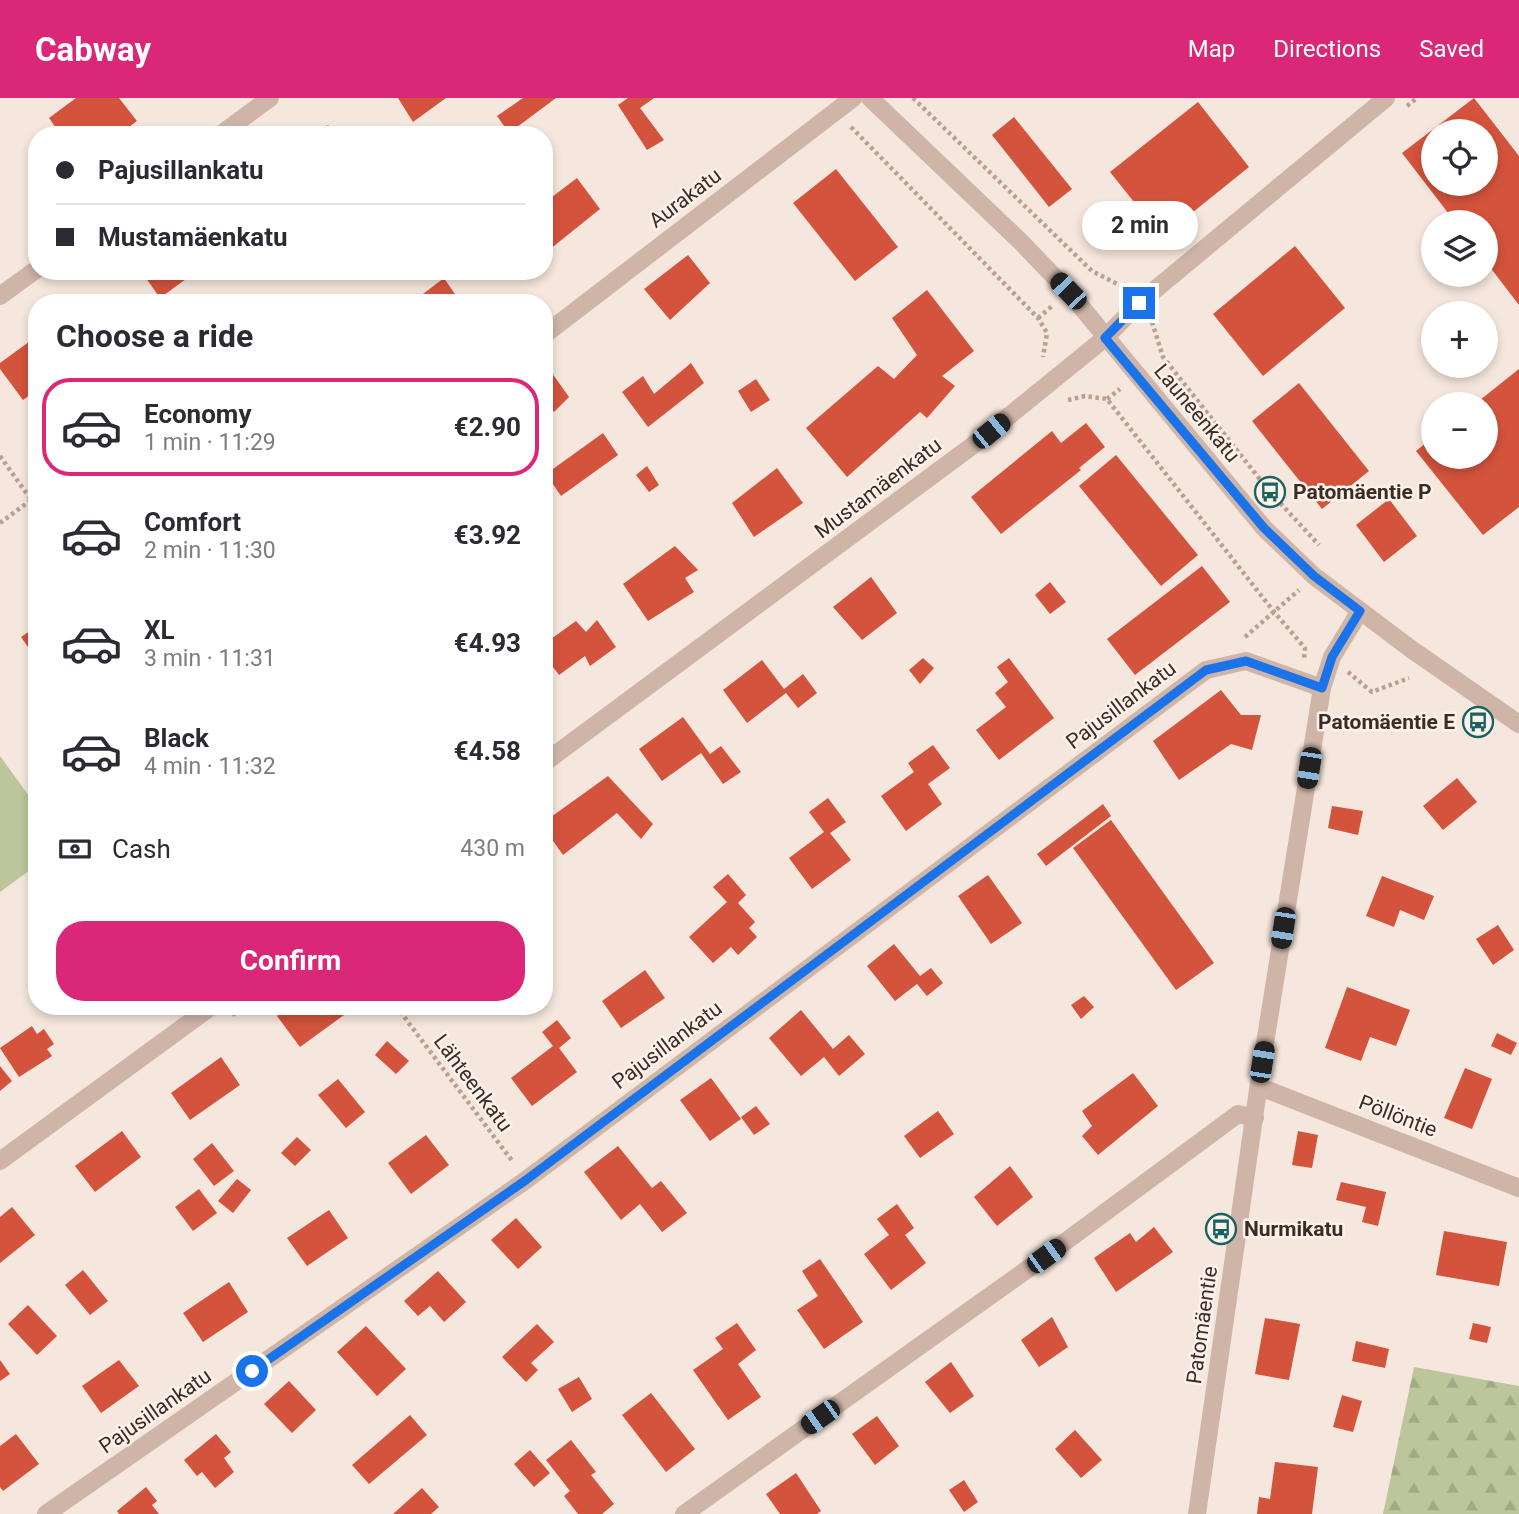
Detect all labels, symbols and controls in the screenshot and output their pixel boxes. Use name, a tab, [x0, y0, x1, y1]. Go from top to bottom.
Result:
text: Cabway	[35, 30, 151, 69]
text: Map	[1188, 35, 1235, 63]
text: Directions	[1273, 35, 1381, 63]
text: Saved	[1419, 35, 1484, 63]
map controls	[1421, 119, 1498, 469]
button: locate	[1421, 119, 1498, 196]
text: Pajusillankatu	[98, 155, 264, 185]
street label: Aurakatu	[644, 163, 726, 233]
callout: 2 min	[1081, 202, 1197, 250]
button: layers	[1421, 210, 1498, 287]
text: 2 min	[1111, 212, 1169, 239]
text: Mustamäenkatu	[98, 222, 288, 252]
car	[1046, 269, 1091, 313]
route end	[1123, 287, 1155, 319]
button: +	[1421, 301, 1498, 378]
text: Choose a ride	[56, 317, 253, 355]
street label: Launeenkatu	[1149, 359, 1245, 467]
button: −	[1421, 392, 1498, 469]
icon: car	[60, 396, 123, 459]
text: Economy	[144, 399, 251, 429]
car	[969, 410, 1014, 452]
text: €2.90	[454, 412, 521, 442]
text: 1 min · 11:29	[144, 429, 276, 456]
street label: Mustamäenkatu	[810, 433, 946, 543]
bus stop icon: Patomäentie P	[1253, 475, 1287, 509]
place label: Patomäentie P	[1293, 480, 1432, 504]
icon: car	[60, 504, 123, 567]
text: Comfort	[144, 507, 241, 537]
text: €3.92	[454, 520, 521, 550]
text: 2 min · 11:30	[144, 537, 276, 564]
icon: car	[60, 612, 123, 675]
text: XL	[144, 615, 175, 645]
text: €4.93	[454, 628, 521, 658]
text: 3 min · 11:31	[144, 645, 276, 672]
street label: Pajusillankatu	[1062, 656, 1180, 754]
bus stop icon: Patomäentie E	[1461, 705, 1495, 739]
place label: Patomäentie E	[1318, 710, 1455, 734]
icon: car	[60, 720, 123, 783]
text: Black	[144, 723, 209, 753]
text: €4.58	[454, 736, 521, 766]
car	[1296, 746, 1323, 790]
text: 4 min · 11:32	[144, 753, 276, 780]
icon: cash	[56, 830, 94, 868]
text: Cash	[112, 834, 171, 864]
text: 430 m	[460, 835, 525, 862]
car	[1270, 906, 1297, 950]
button: Confirm	[56, 921, 525, 1001]
street label: Pajusillankatu	[608, 996, 726, 1094]
street label: Lähteenkatu	[429, 1030, 517, 1136]
car	[1249, 1040, 1276, 1084]
street label: Pöllöntie	[1355, 1090, 1441, 1142]
bus stop icon: Nurmikatu	[1204, 1212, 1238, 1246]
place label: Nurmikatu	[1244, 1217, 1343, 1241]
car	[1023, 1235, 1070, 1277]
street label: Patomäentie	[1182, 1264, 1222, 1386]
route start	[236, 1355, 268, 1387]
street label: Pajusillankatu	[95, 1364, 215, 1458]
car	[797, 1396, 844, 1438]

